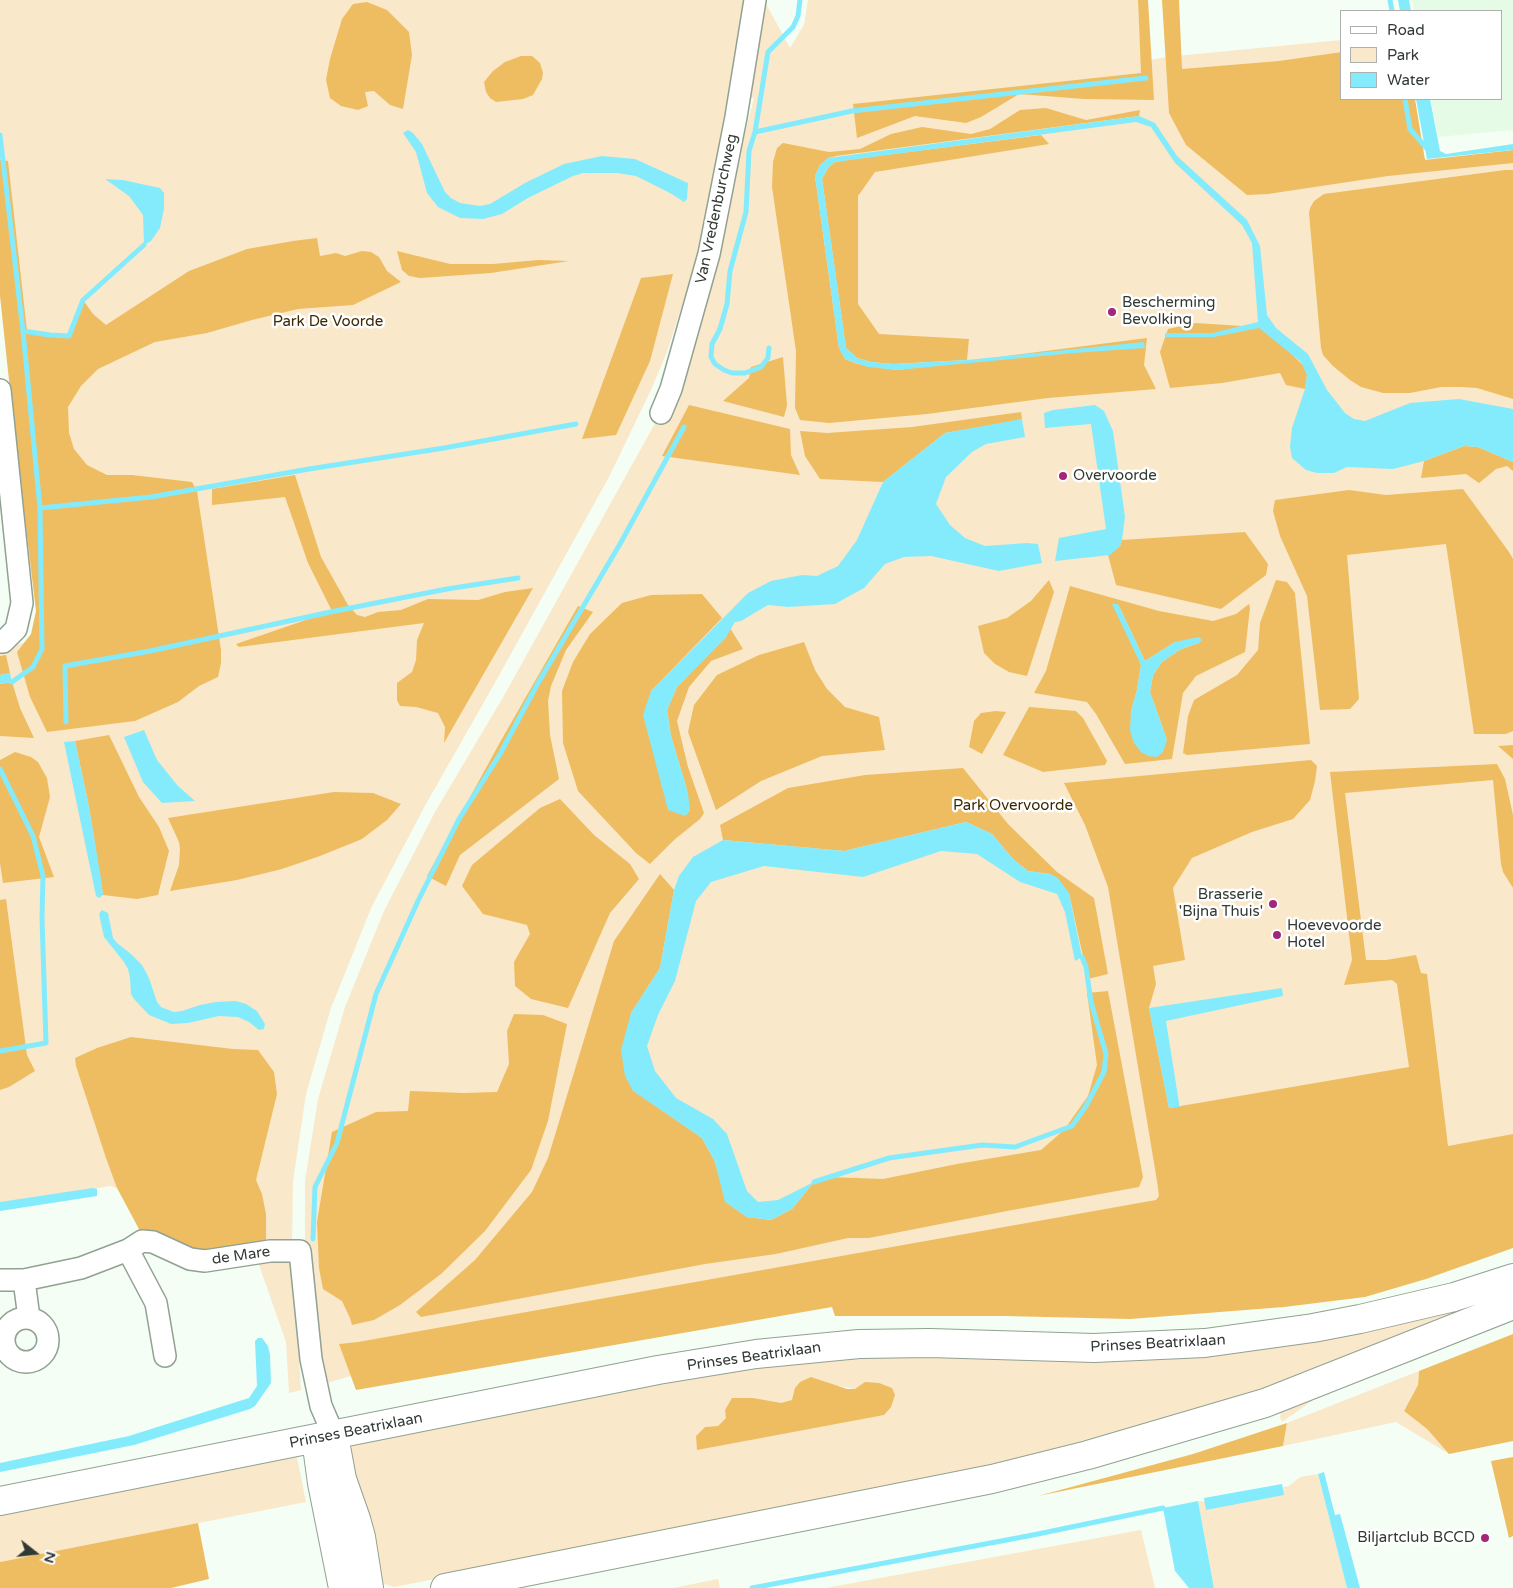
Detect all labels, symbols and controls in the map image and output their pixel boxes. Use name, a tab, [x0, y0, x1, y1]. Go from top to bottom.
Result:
legend	[1340, 10, 1503, 100]
text: Road	[1387, 21, 1425, 39]
text: Park	[1387, 46, 1419, 64]
text: Water	[1387, 71, 1430, 89]
street label: Van Vredenburchweg	[692, 132, 742, 286]
place label: Bescherming Bevolking	[1122, 294, 1215, 329]
marker: Bescherming Bevolking	[1106, 306, 1118, 318]
park label: Park De Voorde	[273, 313, 383, 331]
place label: Overvoorde	[1073, 467, 1157, 485]
marker: Overvoorde	[1057, 470, 1069, 482]
park label: Park Overvoorde	[953, 797, 1073, 815]
place label: Brasserie 'Bijna Thuis'	[1179, 886, 1263, 921]
marker: Brasserie 'Bijna Thuis'	[1267, 898, 1279, 910]
place label: Hoevevoorde Hotel	[1287, 917, 1381, 952]
marker: Hoevevoorde Hotel	[1271, 929, 1283, 941]
street label: de Mare	[211, 1243, 271, 1269]
street label: Prinses Beatrixlaan	[1090, 1331, 1226, 1357]
street label: Prinses Beatrixlaan	[686, 1339, 822, 1375]
street label: Prinses Beatrixlaan	[288, 1409, 424, 1453]
north arrow	[10, 1528, 60, 1578]
place label: Biljartclub BCCD	[1357, 1529, 1475, 1547]
marker: Biljartclub BCCD	[1479, 1532, 1491, 1544]
text: N	[40, 1550, 60, 1565]

